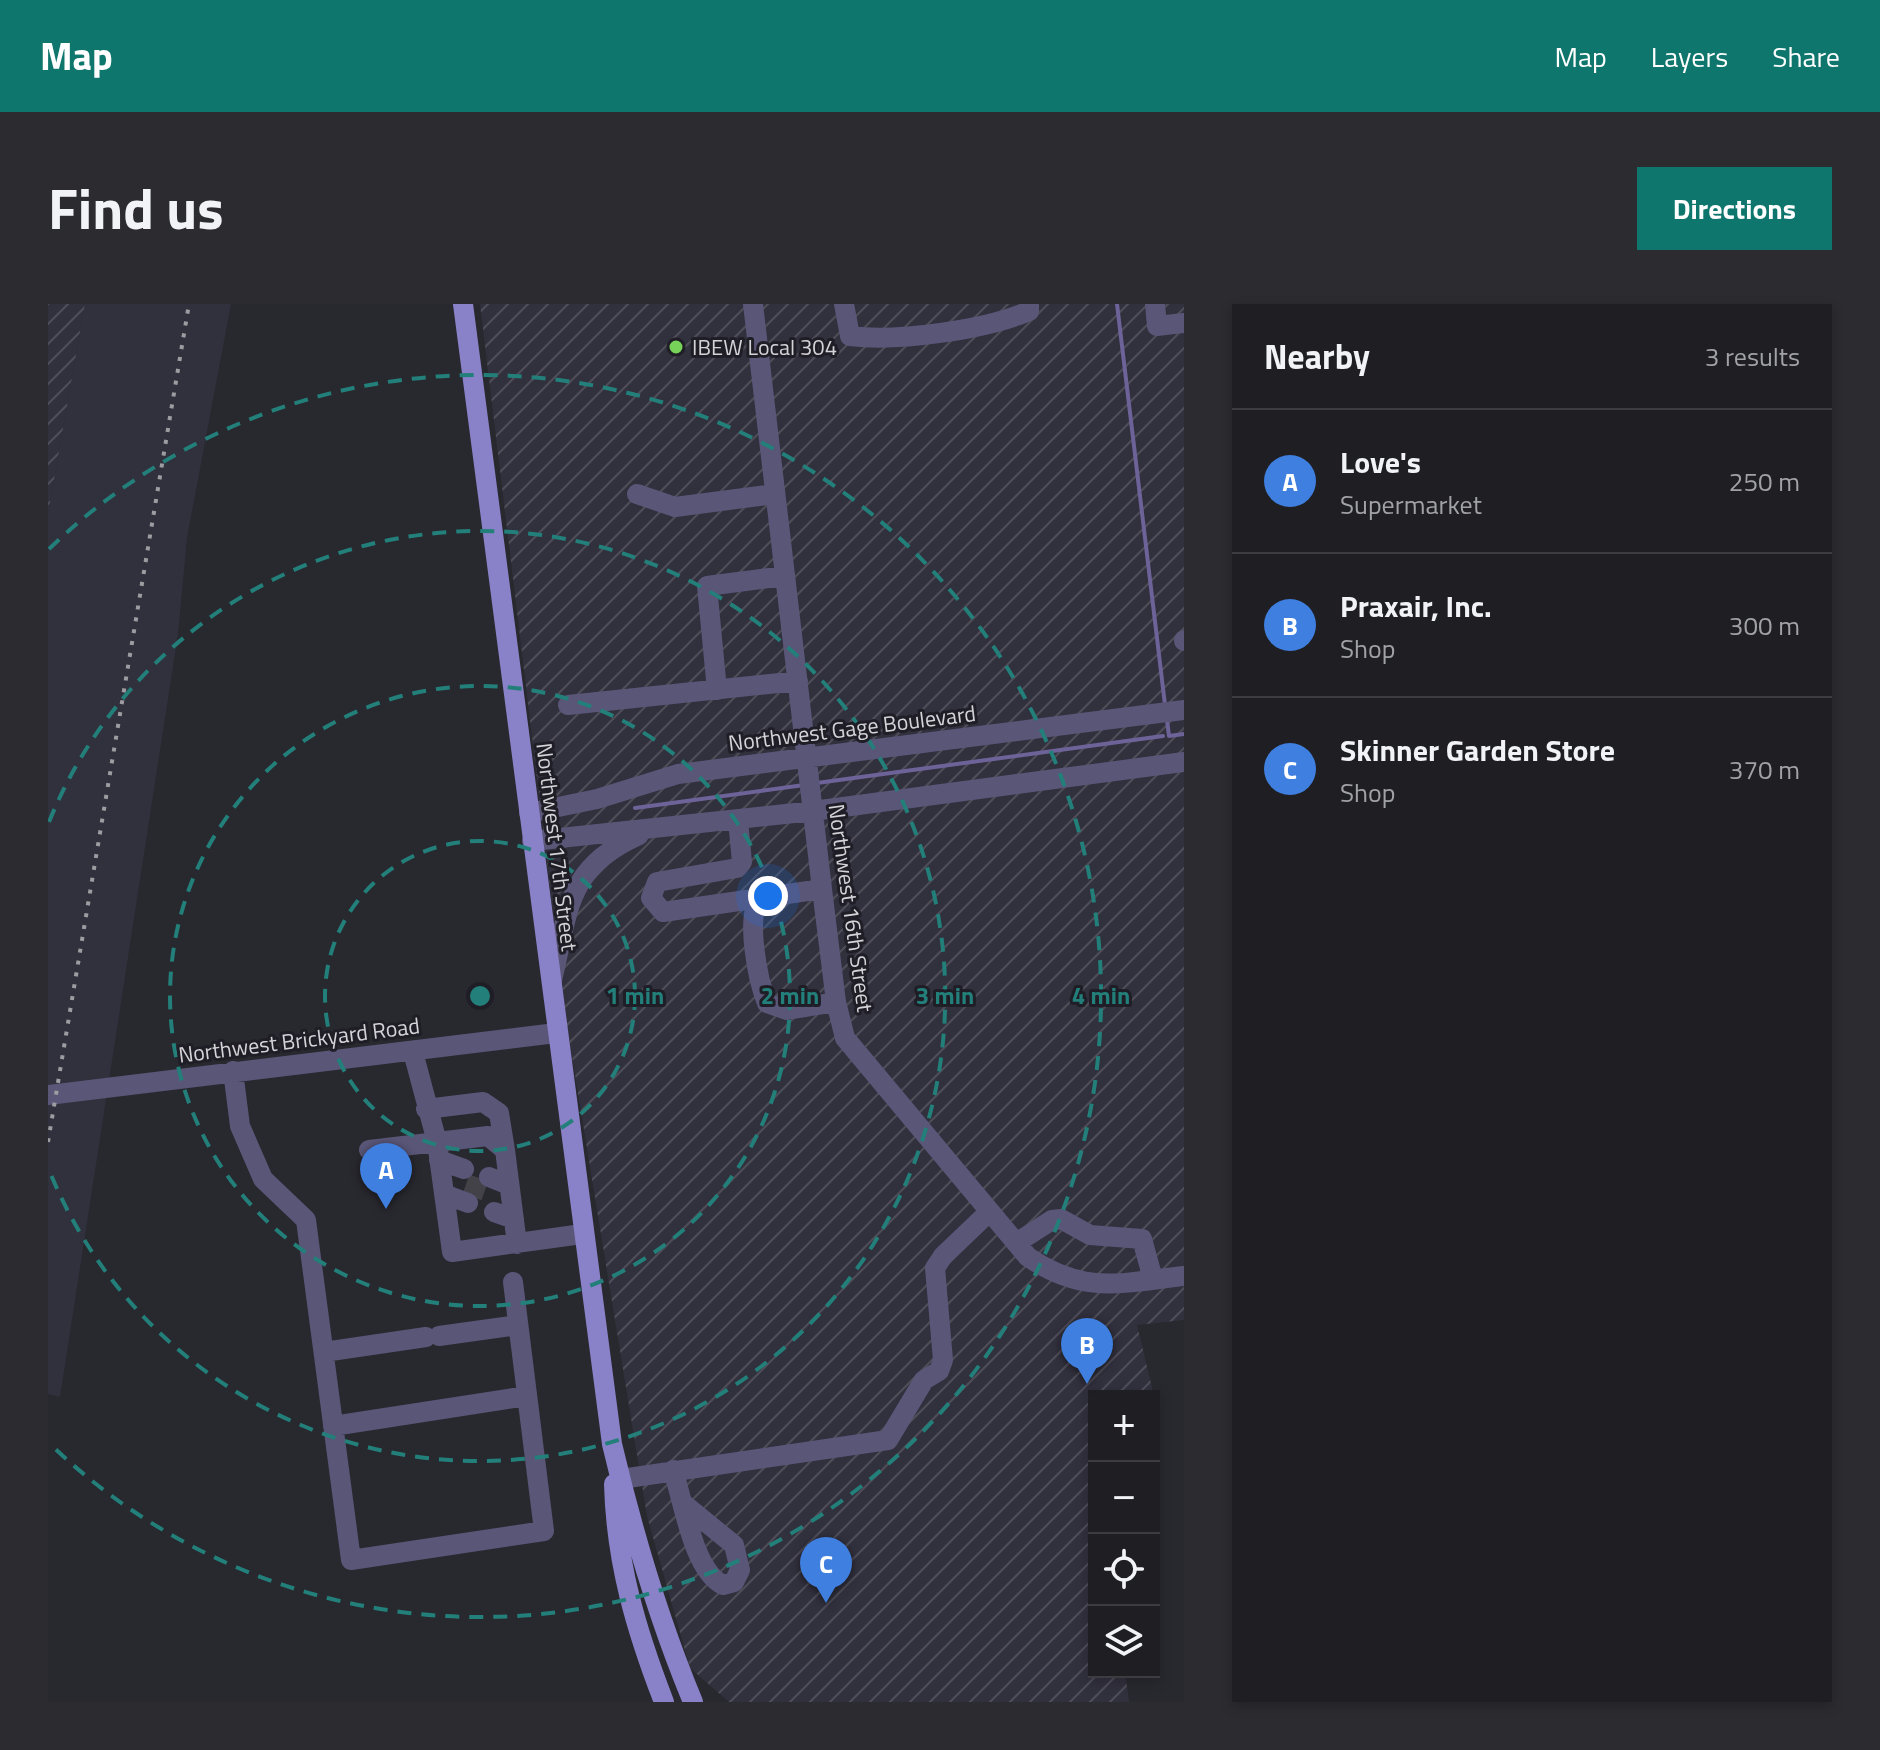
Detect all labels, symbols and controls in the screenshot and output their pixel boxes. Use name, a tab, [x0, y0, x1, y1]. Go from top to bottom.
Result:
text: Map	[40, 27, 113, 85]
text: Map	[1554, 35, 1607, 78]
text: Layers	[1651, 35, 1728, 78]
text: Share	[1772, 35, 1840, 78]
text: Find us	[48, 166, 224, 251]
button: Directions	[1637, 167, 1832, 250]
place label: IBEW Local 304	[692, 330, 837, 364]
text: Nearby	[1264, 330, 1370, 382]
text: 3 results	[1705, 337, 1800, 376]
marker: IBEW Local 304	[667, 338, 685, 356]
text: Love's	[1340, 439, 1421, 485]
text: A	[1282, 462, 1298, 501]
text: 250 m	[1729, 462, 1800, 501]
text: Supermarket	[1340, 485, 1482, 524]
text: Praxair, Inc.	[1340, 583, 1492, 629]
text: B	[1282, 606, 1298, 645]
text: 300 m	[1729, 606, 1800, 645]
text: Shop	[1340, 629, 1395, 668]
street label: Northwest Gage Boulevard	[726, 696, 978, 760]
text: Skinner Garden Store	[1340, 727, 1615, 773]
street label: Northwest 17th Street	[527, 741, 587, 953]
text: C	[1283, 750, 1297, 789]
text: 370 m	[1729, 750, 1800, 789]
text: Shop	[1340, 773, 1395, 812]
street label: Northwest 16th Street	[820, 802, 882, 1014]
your location	[748, 876, 788, 916]
text: 1 min	[606, 977, 664, 1013]
text: 2 min	[761, 977, 819, 1013]
text: 3 min	[916, 977, 974, 1013]
text: 4 min	[1072, 977, 1130, 1013]
centre of rings	[466, 982, 494, 1010]
street label: Northwest Brickyard Road	[176, 1008, 422, 1072]
pin: A	[360, 1143, 412, 1209]
pin: B	[1061, 1318, 1113, 1384]
map controls	[1088, 1390, 1160, 1678]
button: +	[1088, 1390, 1160, 1462]
button: −	[1088, 1462, 1160, 1534]
button: locate	[1088, 1534, 1160, 1606]
pin: C	[800, 1537, 852, 1603]
button: layers	[1088, 1606, 1160, 1678]

